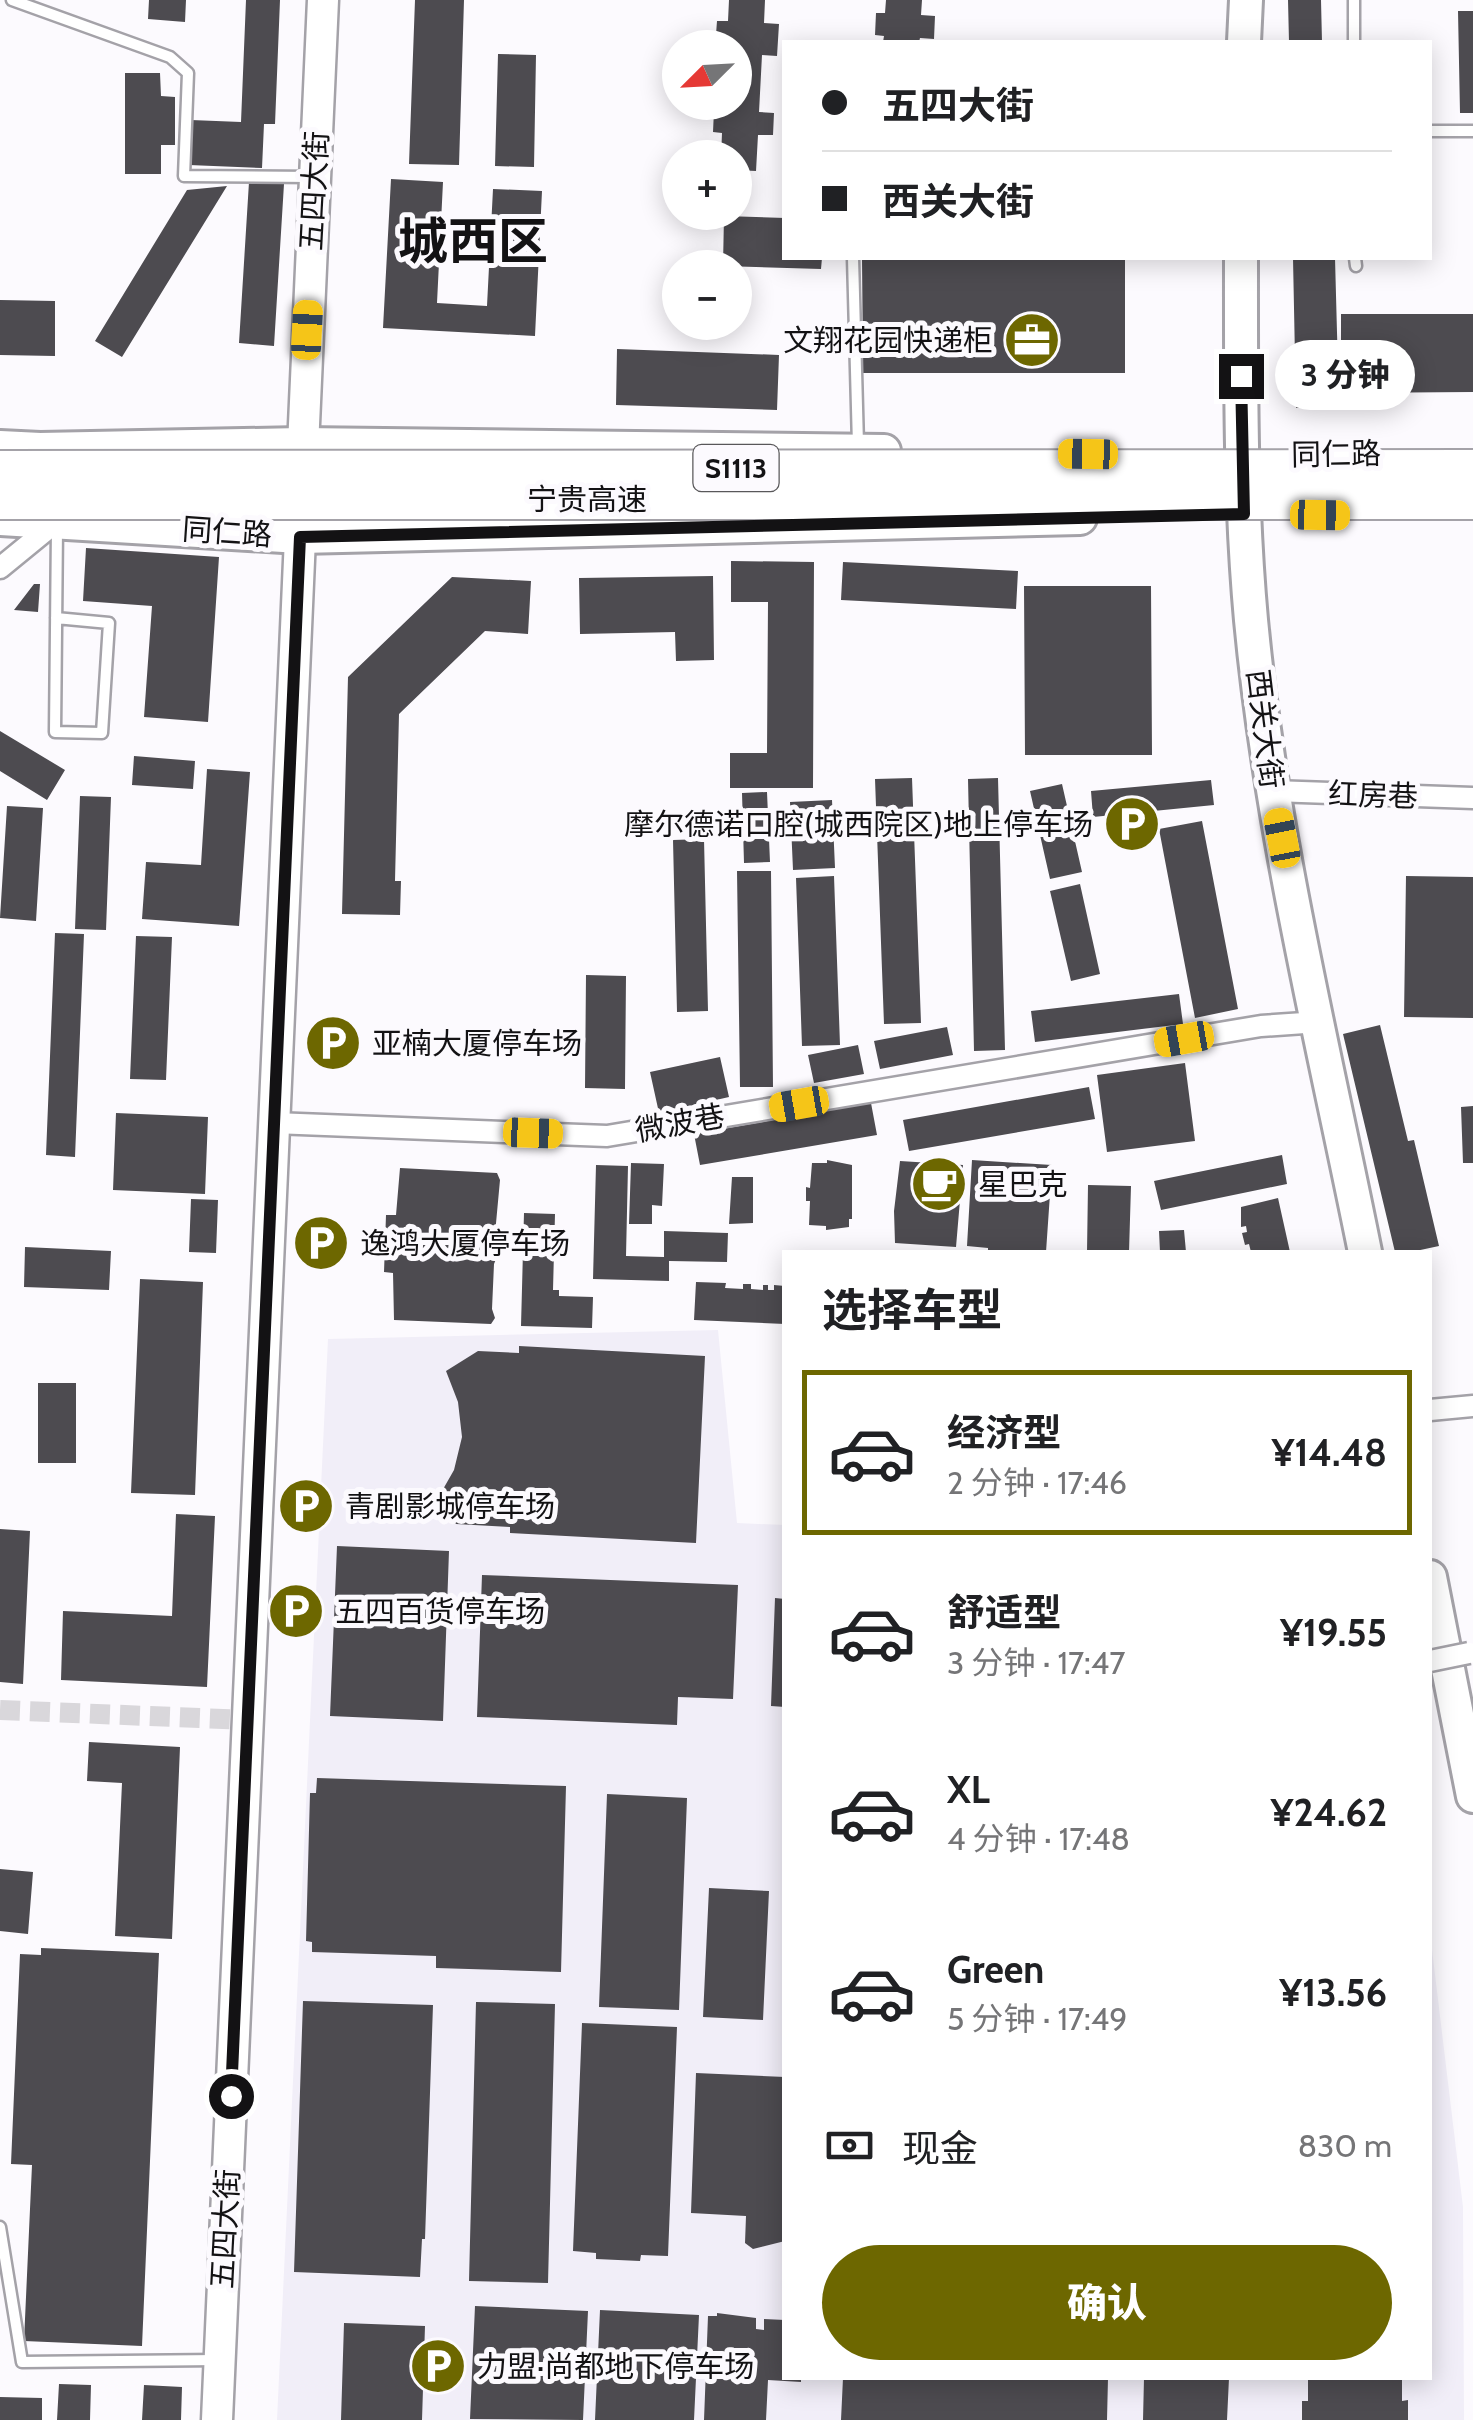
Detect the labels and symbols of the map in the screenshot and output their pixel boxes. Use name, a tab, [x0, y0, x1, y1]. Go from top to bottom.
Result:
north arrow	[662, 30, 752, 120]
street label: 五四大街	[292, 130, 336, 252]
district label: 城西区	[398, 211, 548, 272]
car	[290, 299, 324, 361]
office icon: 文翔花园快递柜	[1002, 310, 1062, 370]
place label: 文翔花园快递柜	[783, 322, 993, 359]
callout: 3 分钟	[1276, 341, 1416, 411]
route end	[1219, 354, 1264, 399]
street label: 同仁路	[1291, 435, 1381, 473]
car	[1058, 438, 1118, 470]
road number: S1113	[694, 445, 778, 491]
street label: 宁贵高速	[527, 481, 647, 518]
car	[1290, 499, 1350, 531]
street label: 同仁路	[181, 510, 273, 554]
street label: 西关大街	[1239, 667, 1291, 791]
street label: 红房巷	[1327, 775, 1419, 815]
parking icon: 摩尔德诺口腔(城西院区)地上停车场	[1102, 794, 1162, 854]
place label: 摩尔德诺口腔(城西院区)地上停车场	[624, 806, 1093, 843]
car	[1262, 806, 1302, 870]
parking icon: 亚楠大厦停车场	[303, 1013, 363, 1073]
car	[1152, 1019, 1216, 1059]
place label: 亚楠大厦停车场	[372, 1025, 582, 1062]
car	[767, 1084, 831, 1124]
street label: 微波巷	[632, 1097, 728, 1149]
car	[502, 1117, 564, 1149]
cafe icon: 星巴克	[909, 1154, 969, 1214]
place label: 星巴克	[978, 1166, 1068, 1203]
parking icon: 逸鸿大厦停车场	[291, 1213, 351, 1273]
place label: 逸鸿大厦停车场	[360, 1225, 570, 1262]
parking icon: 青剧影城停车场	[276, 1476, 336, 1536]
place label: 青剧影城停车场	[345, 1488, 555, 1525]
parking icon: 五四百货停车场	[266, 1581, 326, 1641]
place label: 五四百货停车场	[335, 1593, 545, 1630]
route start	[209, 2074, 254, 2119]
street label: 五四大街	[203, 2168, 247, 2290]
parking icon: 力盟·尚都地下停车场	[408, 2336, 468, 2396]
place label: 力盟·尚都地下停车场	[477, 2348, 754, 2385]

